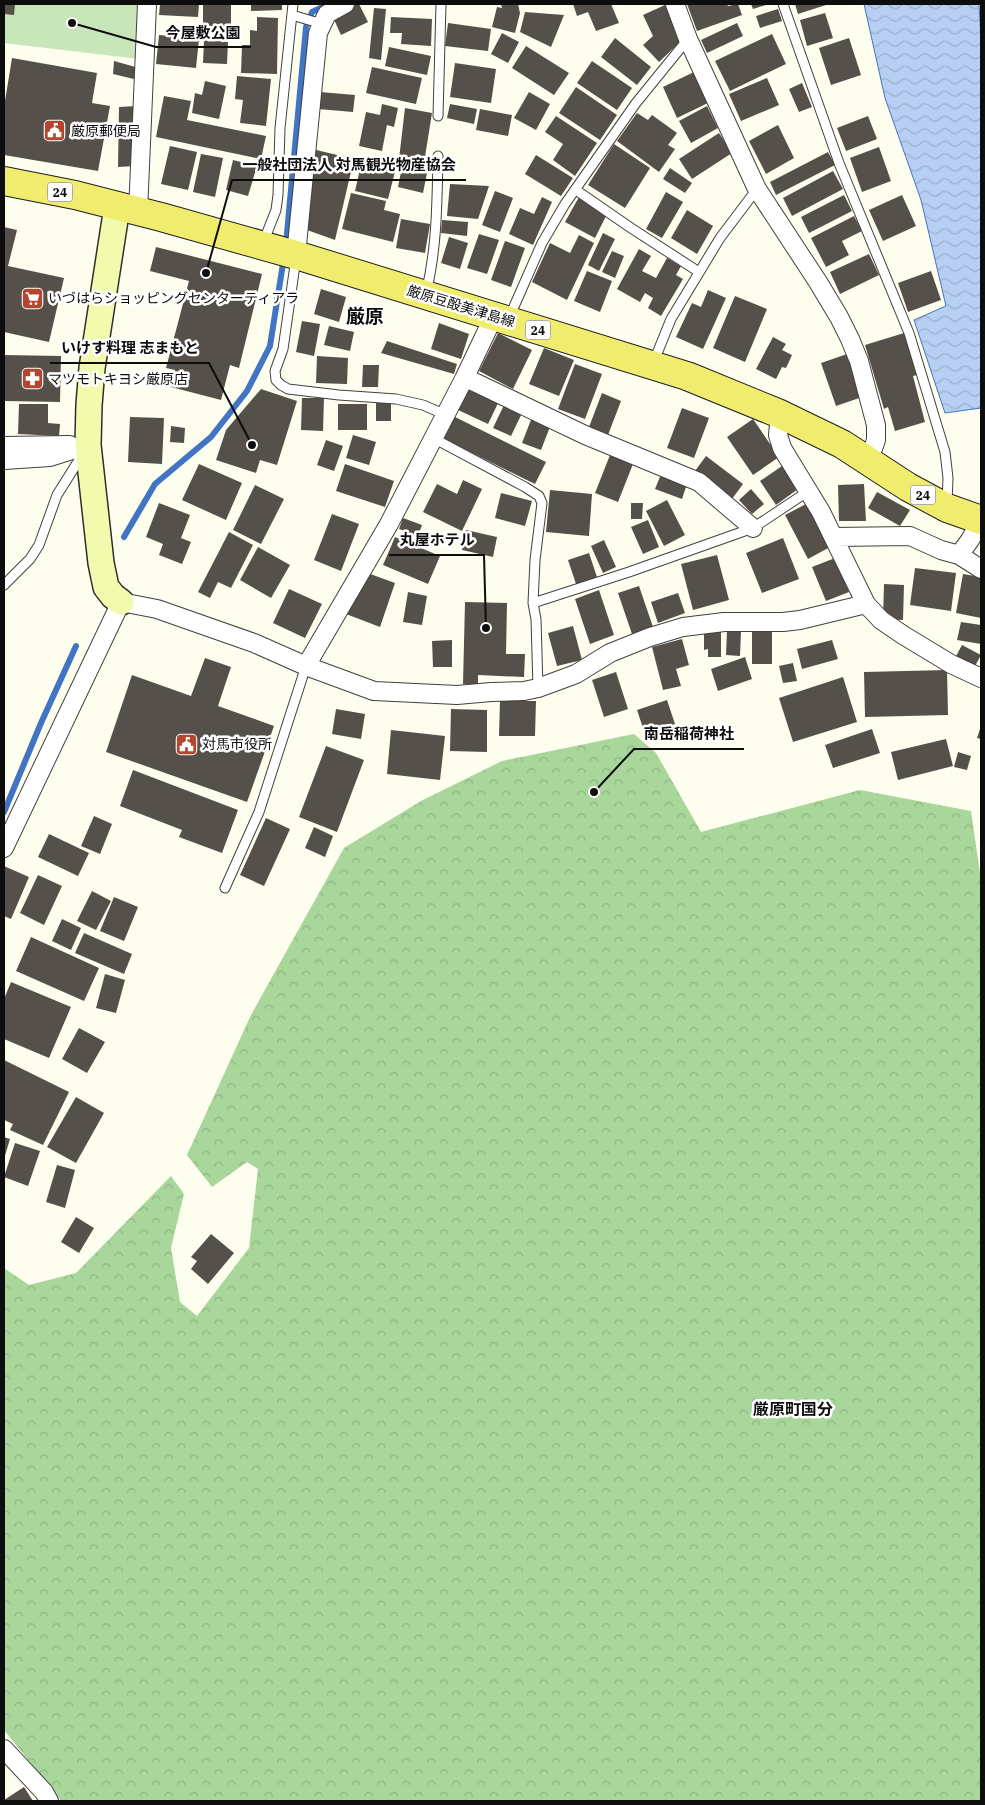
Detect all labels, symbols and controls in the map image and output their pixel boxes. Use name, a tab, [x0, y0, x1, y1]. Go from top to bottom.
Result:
callout: 今屋敷公園	[156, 17, 251, 47]
text: 今屋敷公園	[165, 23, 241, 42]
public building icon: 厳原郵便局	[43, 119, 67, 143]
place label: 厳原郵便局	[71, 122, 141, 140]
callout: 一般社団法人 対馬観光物産協会	[232, 150, 466, 180]
text: 一般社団法人 対馬観光物産協会	[242, 155, 456, 174]
road number: 24	[48, 182, 72, 202]
street label: 厳原豆酘美津島線	[405, 281, 517, 331]
supermarket icon: いづはらショッピングセンターティアラ	[20, 286, 44, 310]
place label: いづはらショッピングセンターティアラ	[48, 289, 299, 307]
district label: 厳原	[346, 304, 384, 328]
road number: 24	[526, 320, 550, 340]
callout: いけす料理 志まもと	[50, 333, 209, 363]
text: いけす料理 志まもと	[61, 338, 199, 357]
pharmacy icon: マツモトキヨシ厳原店	[20, 367, 44, 391]
place label: マツモトキヨシ厳原店	[48, 370, 188, 388]
road number: 24	[910, 486, 936, 504]
callout: 丸屋ホテル	[389, 525, 484, 555]
text: 丸屋ホテル	[399, 530, 475, 549]
callout: 南岳稲荷神社	[634, 719, 744, 749]
text: 南岳稲荷神社	[644, 724, 734, 743]
public building icon: 対馬市役所	[174, 732, 198, 756]
place label: 対馬市役所	[202, 735, 272, 753]
district label: 厳原町国分	[753, 1399, 833, 1419]

